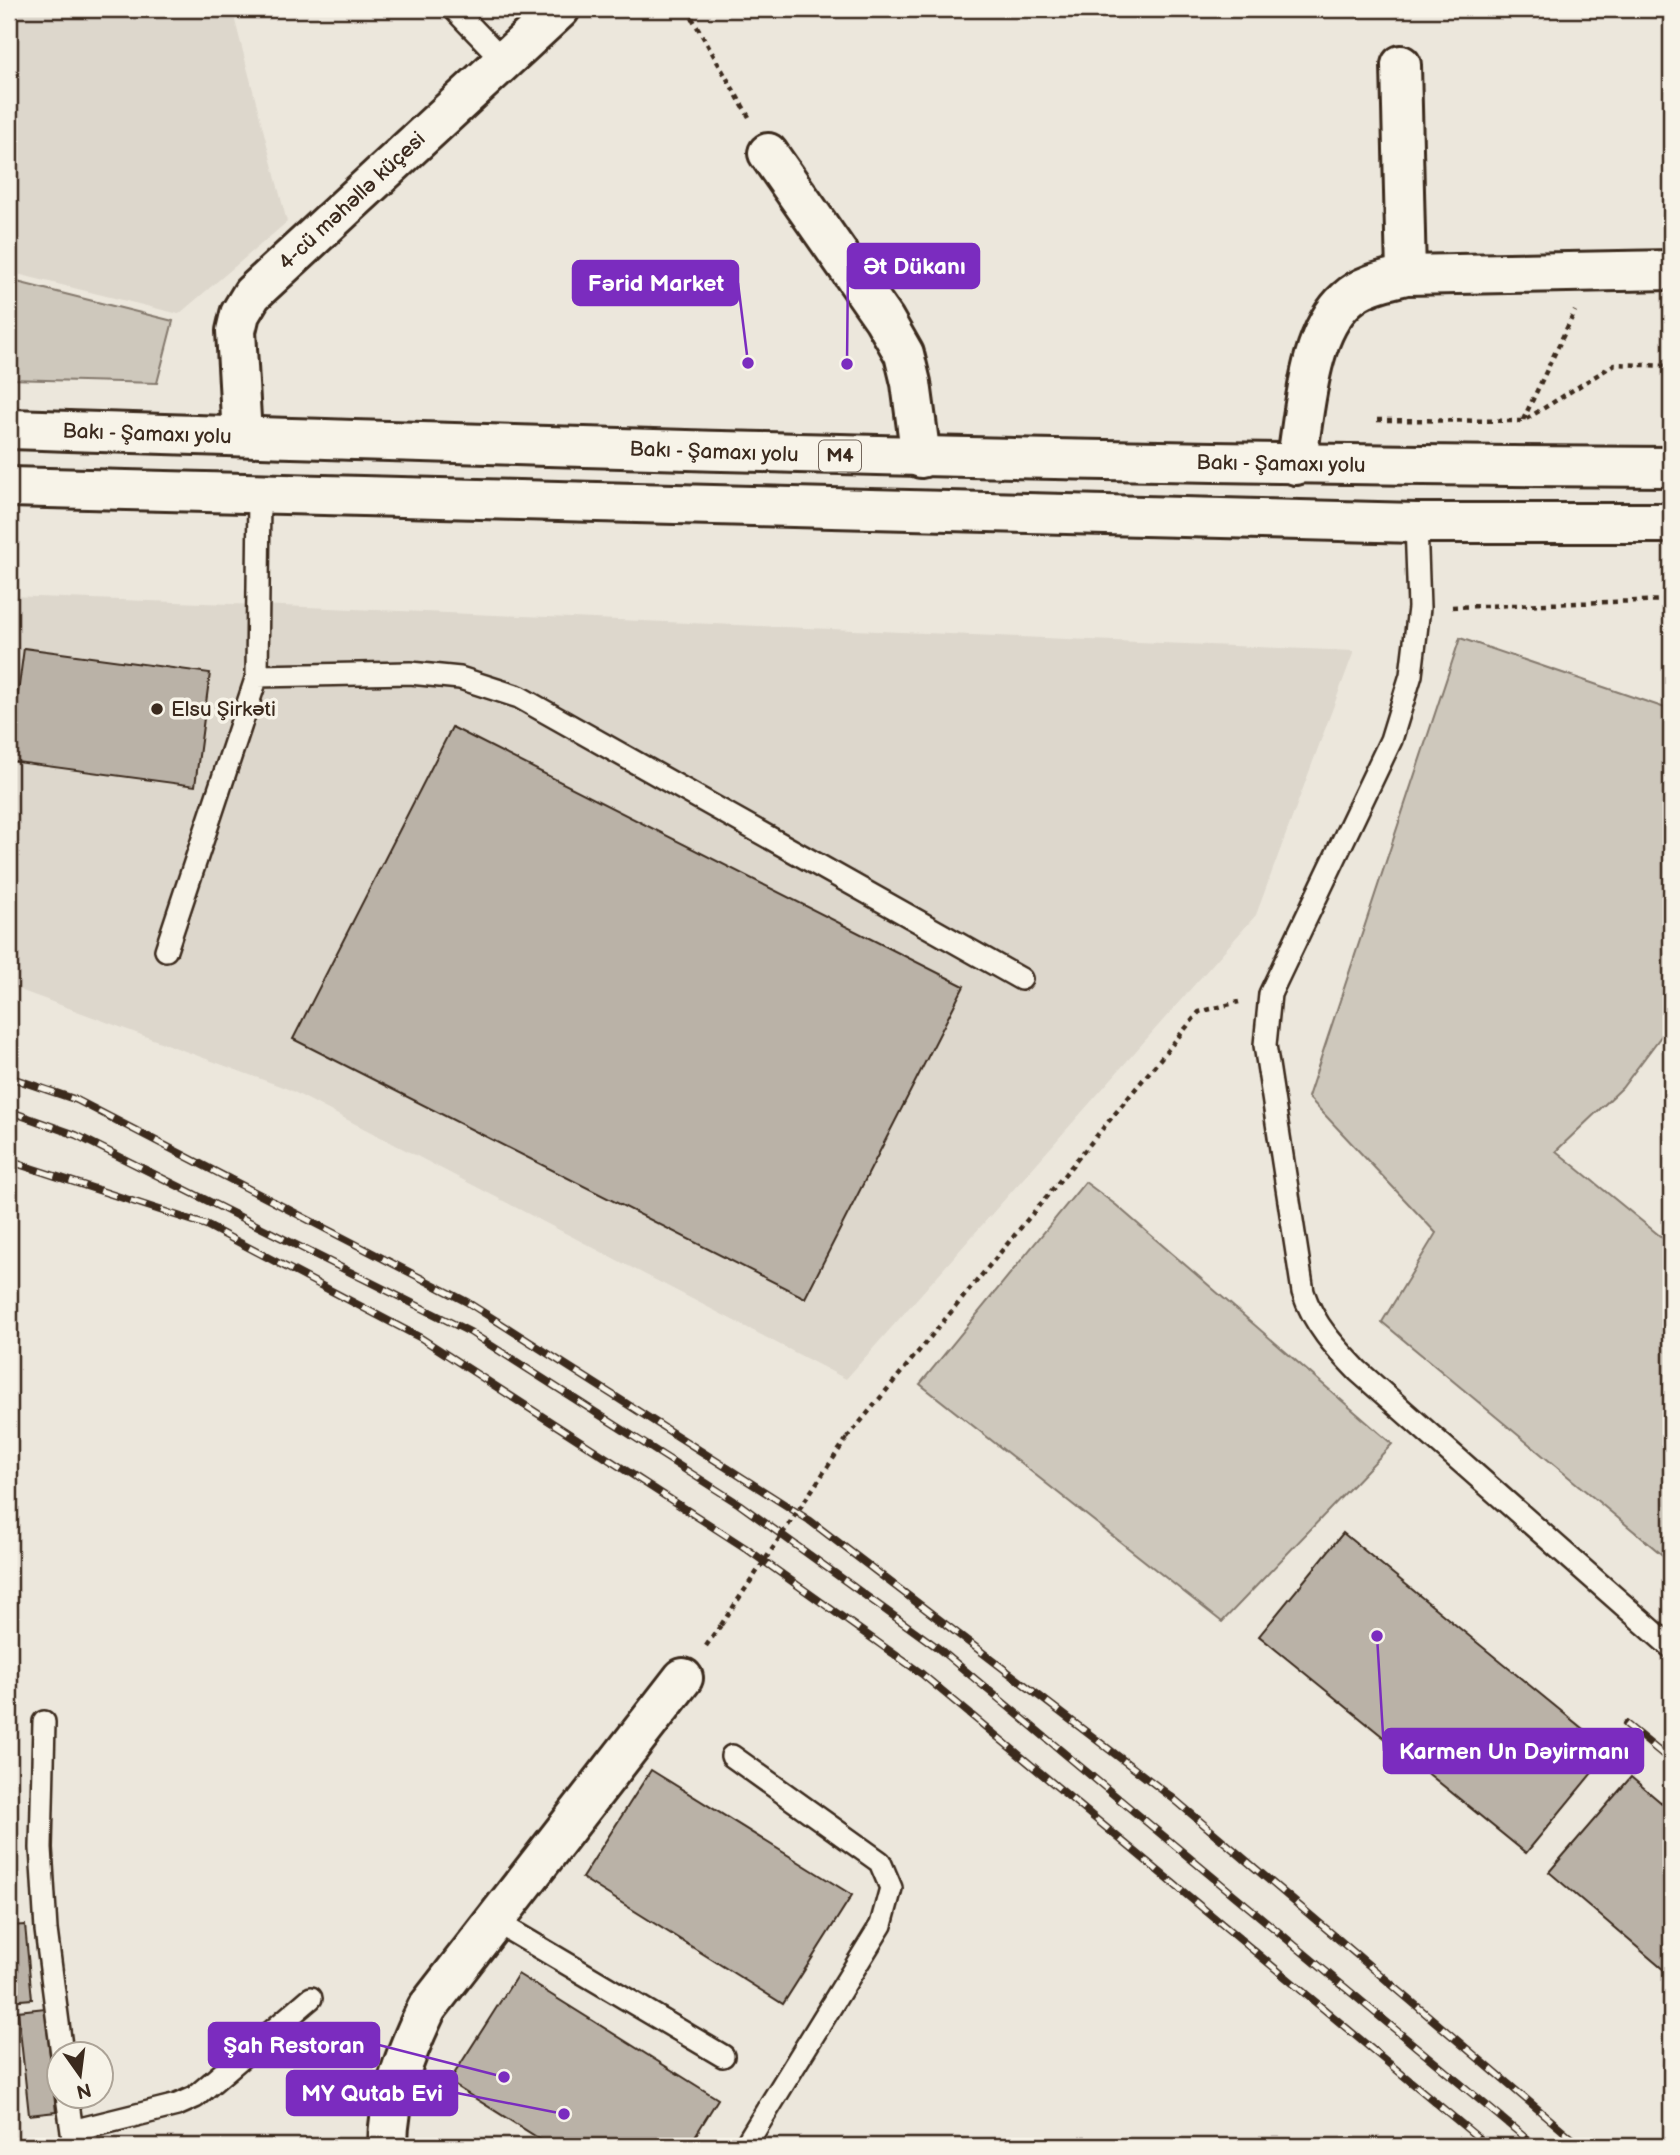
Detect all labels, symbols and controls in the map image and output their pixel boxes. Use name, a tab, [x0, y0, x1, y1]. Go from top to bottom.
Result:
street label: 4-cü məhəllə küçesi	[273, 127, 431, 275]
callout: Ət Dükanı	[848, 244, 979, 288]
text: Ət Dükanı	[862, 253, 966, 281]
callout: Fərid Market	[573, 261, 738, 305]
text: Fərid Market	[588, 270, 724, 298]
street label: Bakı - Şamaxı yolu	[62, 419, 232, 449]
street label: Bakı - Şamaxı yolu	[629, 437, 799, 467]
road number: M4	[819, 440, 861, 471]
street label: Bakı - Şamaxı yolu	[1196, 450, 1366, 478]
place label: Elsu Şirkəti	[171, 697, 276, 722]
marker: Elsu Şirkəti	[149, 701, 165, 717]
callout: Karmen Un Dəyirmanı	[1384, 1729, 1643, 1773]
text: Karmen Un Dəyirmanı	[1399, 1738, 1629, 1766]
callout: Şah Restoran	[209, 2023, 379, 2067]
text: Şah Restoran	[223, 2032, 365, 2060]
north arrow	[46, 2039, 116, 2110]
callout: MY Qutab Evi	[287, 2071, 457, 2115]
text: N	[74, 2077, 93, 2103]
text: MY Qutab Evi	[301, 2080, 443, 2108]

